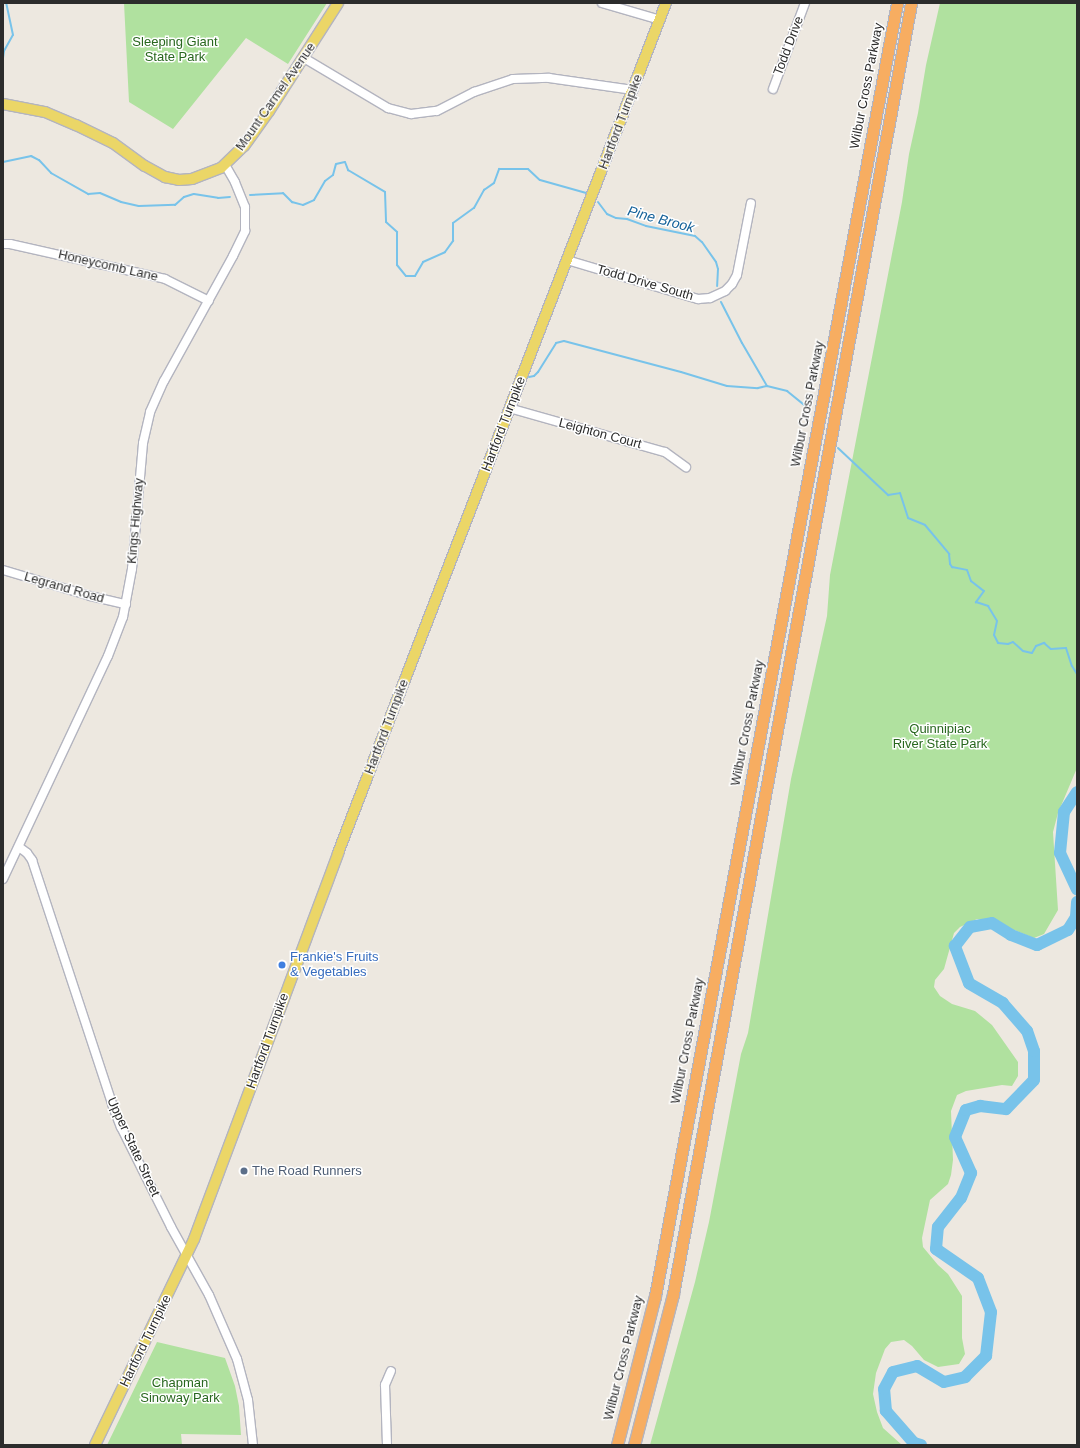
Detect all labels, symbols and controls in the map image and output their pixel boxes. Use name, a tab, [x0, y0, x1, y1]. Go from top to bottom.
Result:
street label: Todd Drive	[771, 14, 807, 78]
street label: Wilbur Cross Parkway	[847, 22, 887, 150]
park label: Sleeping Giant State Park	[132, 35, 218, 66]
street label: Mount Carmel Avenue	[233, 40, 319, 154]
street label: Hartford Turnpike	[596, 72, 646, 172]
water label: Pine Brook	[626, 202, 696, 236]
street label: Honeycomb Lane	[57, 247, 159, 285]
street label: Todd Drive South	[595, 262, 695, 304]
street label: Wilbur Cross Parkway	[788, 340, 828, 468]
street label: Hartford Turnpike	[479, 374, 529, 474]
street label: Leighton Court	[557, 415, 643, 453]
street label: Kings Highway	[124, 477, 148, 565]
street label: Legrand Road	[22, 569, 106, 607]
street label: Wilbur Cross Parkway	[728, 659, 768, 787]
street label: Hartford Turnpike	[362, 677, 412, 777]
park label: Quinnipiac River State Park	[893, 722, 987, 753]
place label: Frankie's Fruits & Vegetables	[290, 950, 378, 981]
marker: Frankie's Fruits & Vegetables	[277, 960, 287, 970]
street label: Wilbur Cross Parkway	[668, 977, 708, 1105]
street label: Hartford Turnpike	[243, 991, 293, 1091]
street label: Upper State Street	[103, 1095, 163, 1199]
place label: The Road Runners	[252, 1163, 362, 1179]
marker: The Road Runners	[239, 1166, 249, 1176]
street label: Hartford Turnpike	[117, 1292, 175, 1390]
street label: Wilbur Cross Parkway	[601, 1294, 647, 1422]
park label: Chapman Sinoway Park	[140, 1376, 220, 1407]

